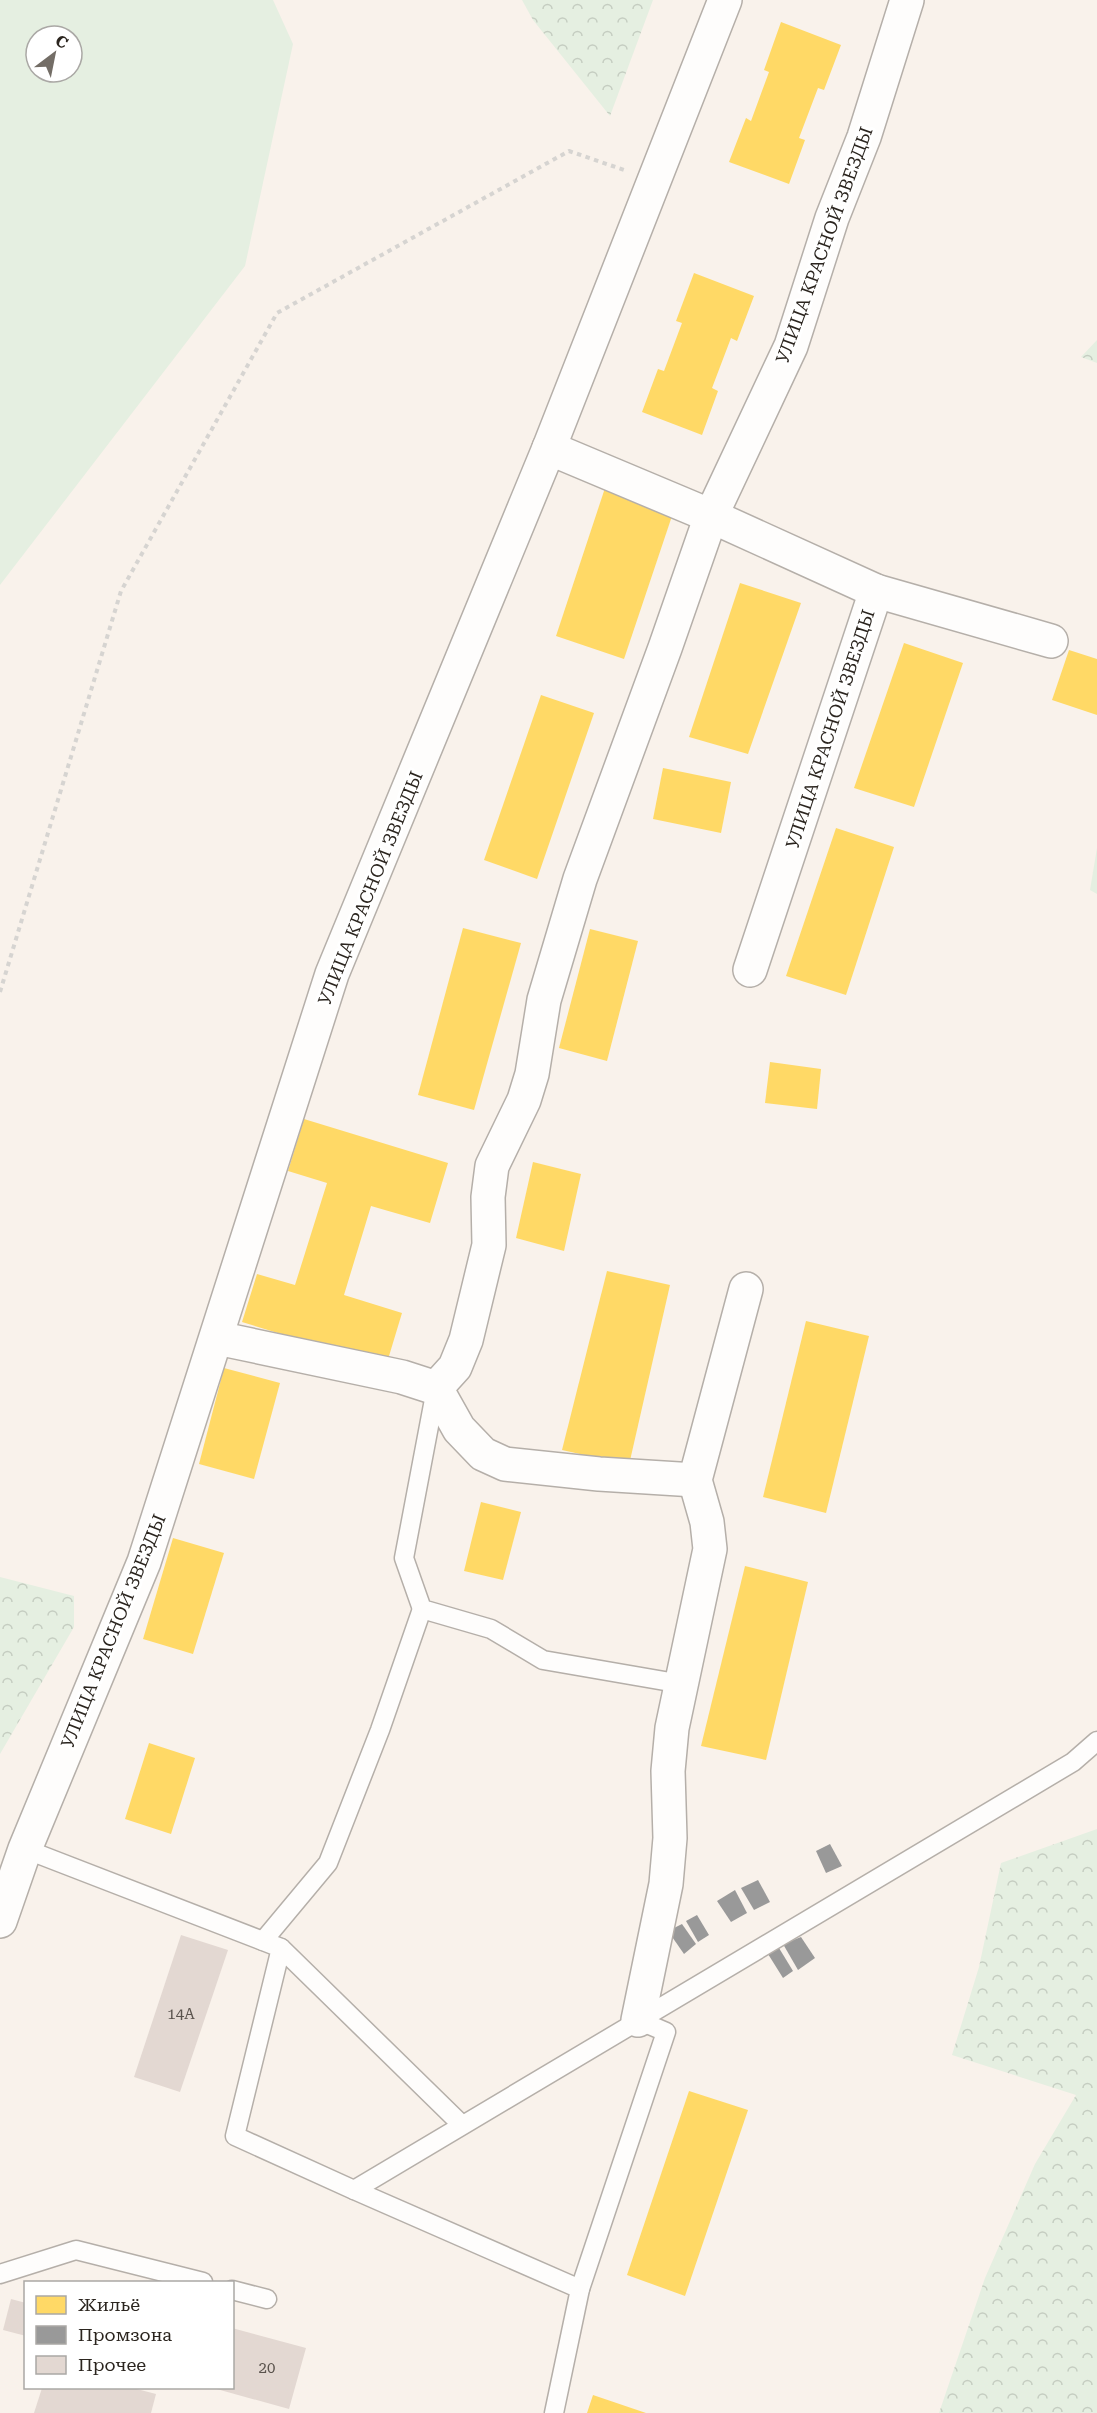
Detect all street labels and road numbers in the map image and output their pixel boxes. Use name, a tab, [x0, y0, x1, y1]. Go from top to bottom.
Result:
street label: УЛИЦА КРАСНОЙ ЗВЕЗДЫ	[771, 124, 877, 366]
street label: УЛИЦА КРАСНОЙ ЗВЕЗДЫ	[781, 607, 879, 851]
street label: УЛИЦА КРАСНОЙ ЗВЕЗДЫ	[313, 768, 427, 1008]
street label: УЛИЦА КРАСНОЙ ЗВЕЗДЫ	[56, 1511, 170, 1751]

